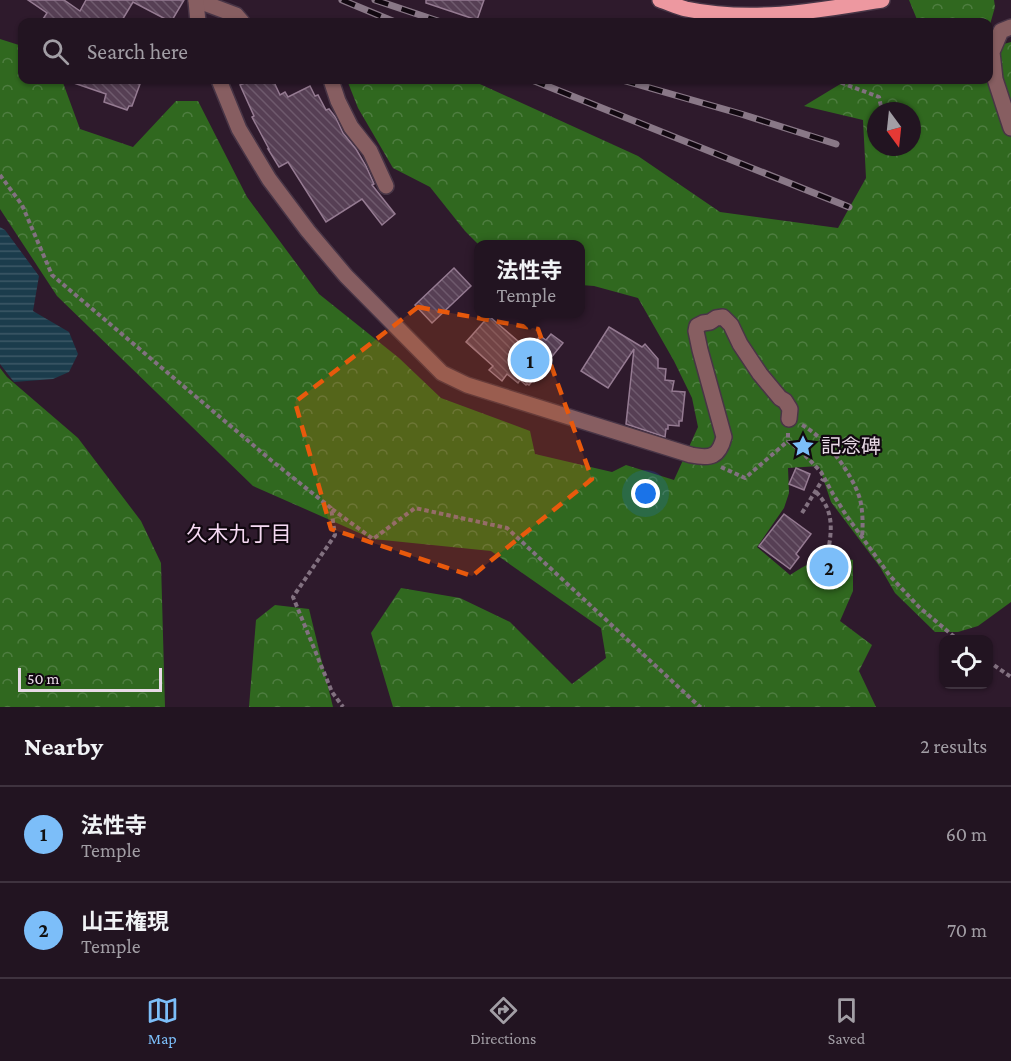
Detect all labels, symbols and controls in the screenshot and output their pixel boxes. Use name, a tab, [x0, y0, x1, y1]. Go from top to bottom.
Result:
search box	[18, 18, 993, 84]
icon: search	[39, 35, 72, 68]
text: Search here	[87, 39, 188, 64]
north arrow	[867, 102, 921, 156]
popup	[474, 240, 585, 318]
text: 法性寺	[496, 258, 563, 283]
text: Temple	[496, 284, 556, 306]
pin: 1	[510, 338, 550, 382]
place icon: 記念碑	[790, 433, 816, 459]
place label: 記念碑	[821, 435, 881, 457]
your location	[631, 479, 660, 508]
district label: 久木九丁目	[187, 522, 292, 546]
pin: 2	[810, 544, 848, 590]
map controls	[939, 635, 993, 689]
button: locate	[939, 635, 993, 689]
scale bar	[18, 665, 162, 692]
text: 50 m	[27, 670, 59, 687]
text: Nearby	[24, 732, 103, 761]
text: 2 results	[920, 735, 987, 757]
text: 法性寺	[81, 813, 147, 838]
text: 1	[40, 823, 47, 845]
text: 60 m	[946, 823, 987, 845]
text: Temple	[81, 839, 141, 861]
text: 山王権現	[81, 909, 169, 934]
text: 2	[38, 919, 49, 941]
text: 70 m	[947, 919, 987, 941]
text: Temple	[81, 935, 141, 957]
tab: Map	[146, 994, 179, 1047]
tab: Directions	[470, 994, 536, 1047]
tab: Saved	[828, 994, 865, 1047]

